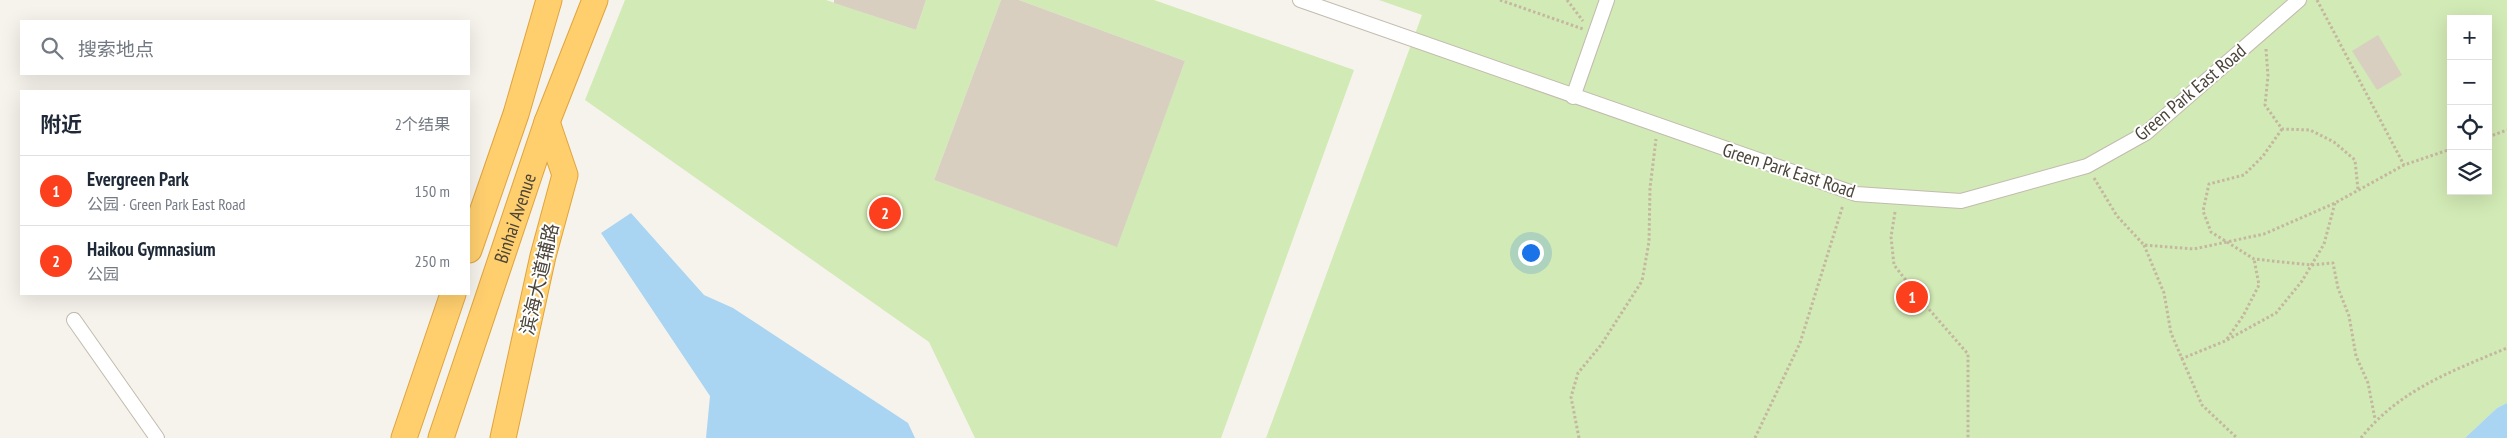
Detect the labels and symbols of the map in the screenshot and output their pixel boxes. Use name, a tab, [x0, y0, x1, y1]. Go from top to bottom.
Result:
street label: Green Park East Road	[2129, 38, 2251, 146]
street label: Green Park East Road	[1720, 137, 1858, 203]
street label: Binhai Avenue	[489, 170, 541, 266]
pin: 2	[869, 194, 901, 232]
street label: 滨海大道辅路	[514, 221, 564, 337]
your location	[1518, 240, 1544, 266]
pin: 1	[1896, 278, 1928, 316]

